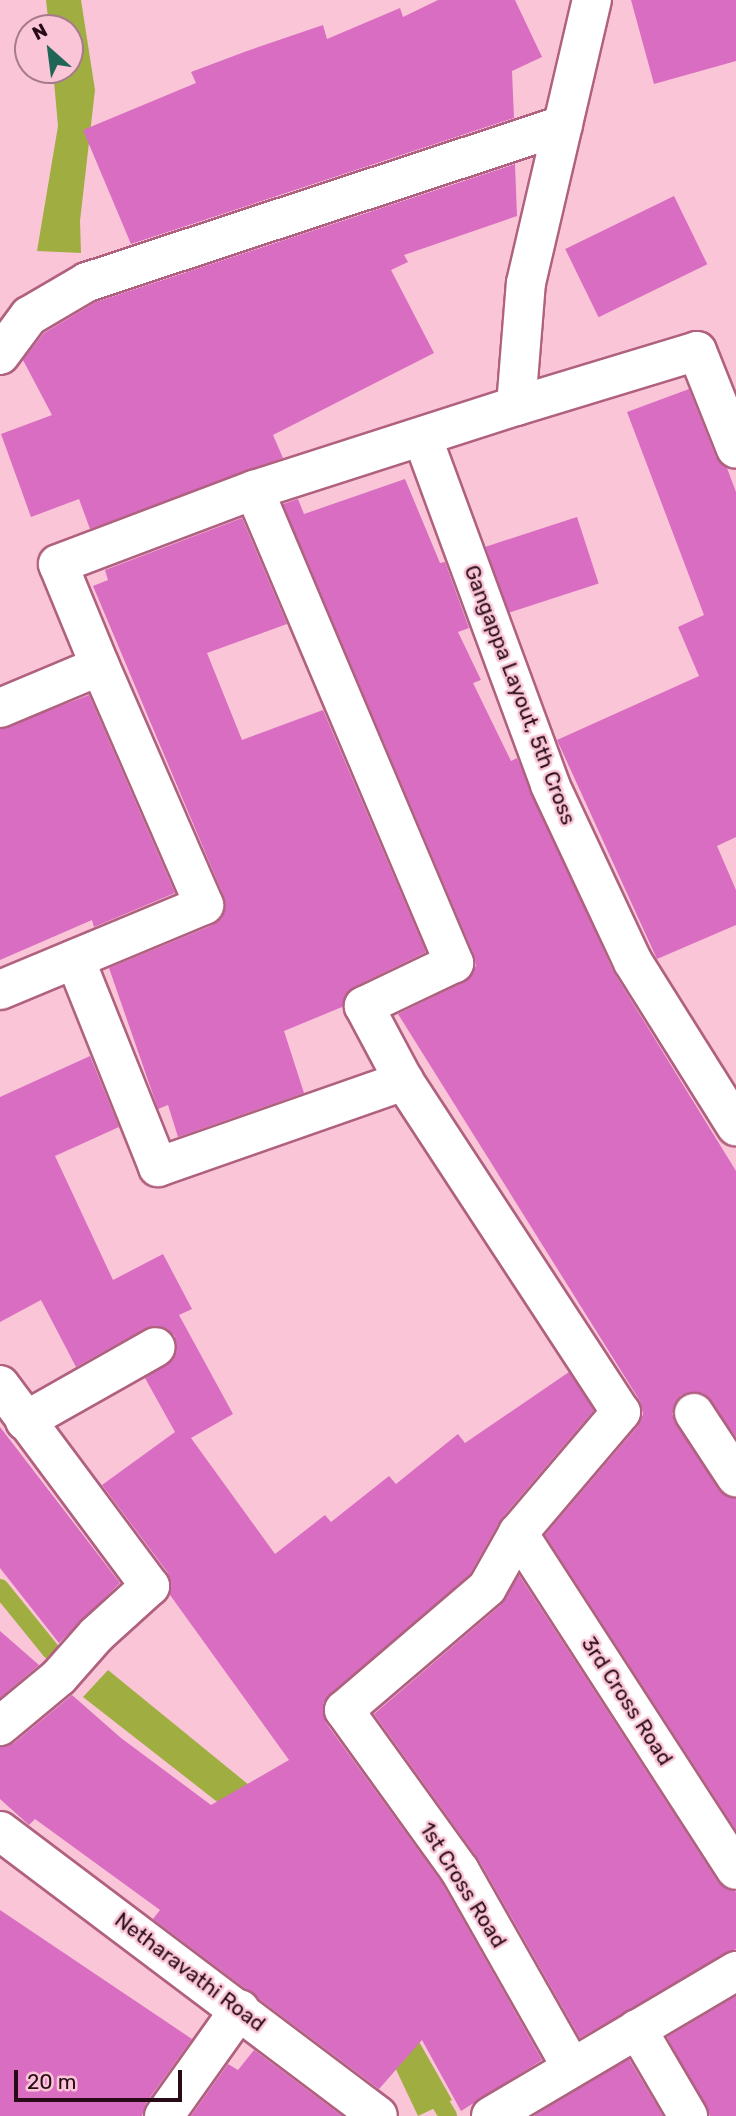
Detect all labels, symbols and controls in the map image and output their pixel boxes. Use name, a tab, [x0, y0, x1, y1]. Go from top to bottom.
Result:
north arrow	[14, 14, 84, 84]
text: N	[28, 18, 51, 45]
street label: Gangappa Layout, 5th Cross	[459, 562, 581, 828]
street label: 3rd Cross Road	[576, 1632, 678, 1770]
street label: 1st Cross Road	[414, 1818, 512, 1952]
street label: Netharavathi Road	[110, 1907, 270, 2037]
scale bar	[18, 2056, 186, 2100]
text: 20 m	[27, 2069, 76, 2094]

